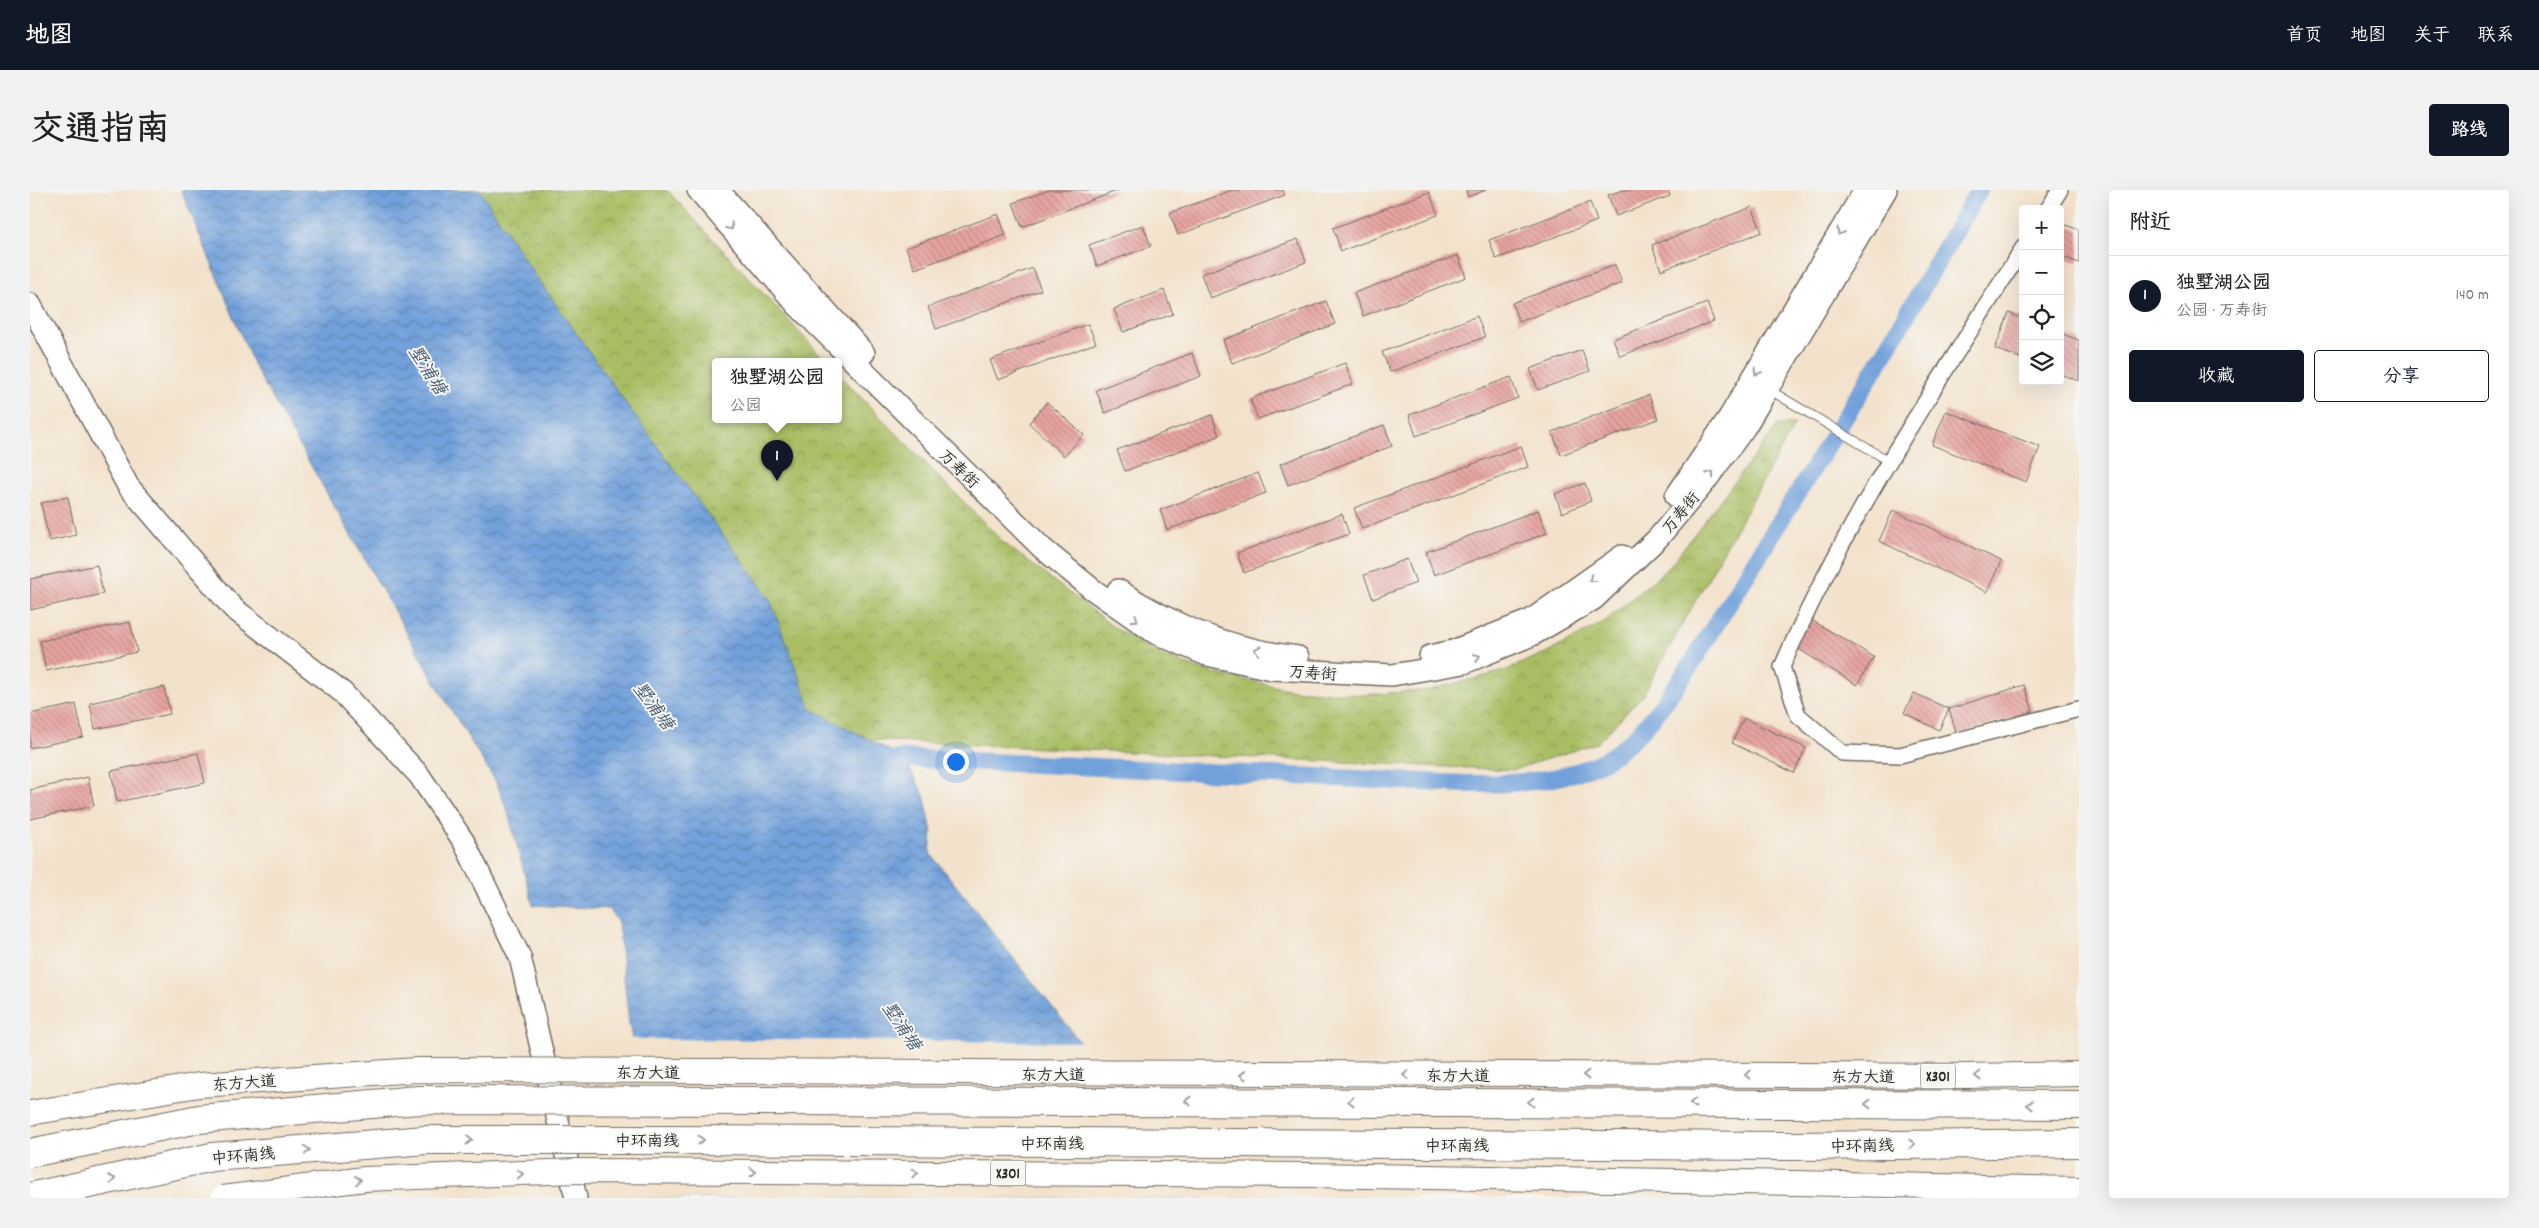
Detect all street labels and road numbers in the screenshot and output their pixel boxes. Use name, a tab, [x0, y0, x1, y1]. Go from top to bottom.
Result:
street label: 万寿街	[933, 445, 984, 495]
street label: 万寿街	[1658, 488, 1706, 539]
street label: 万寿街	[1288, 661, 1338, 688]
street label: 东方大道	[616, 1063, 680, 1086]
road number: X301	[1920, 1064, 1956, 1088]
street label: 东方大道	[1021, 1065, 1085, 1088]
street label: 东方大道	[1426, 1066, 1490, 1089]
street label: 东方大道	[1831, 1067, 1895, 1090]
street label: 东方大道	[211, 1071, 277, 1098]
street label: 中环南线	[615, 1131, 679, 1154]
street label: 中环南线	[1020, 1134, 1084, 1157]
street label: 中环南线	[1830, 1135, 1894, 1160]
street label: 中环南线	[1425, 1136, 1489, 1159]
street label: 中环南线	[210, 1143, 276, 1172]
road number: X301	[990, 1160, 1026, 1186]

